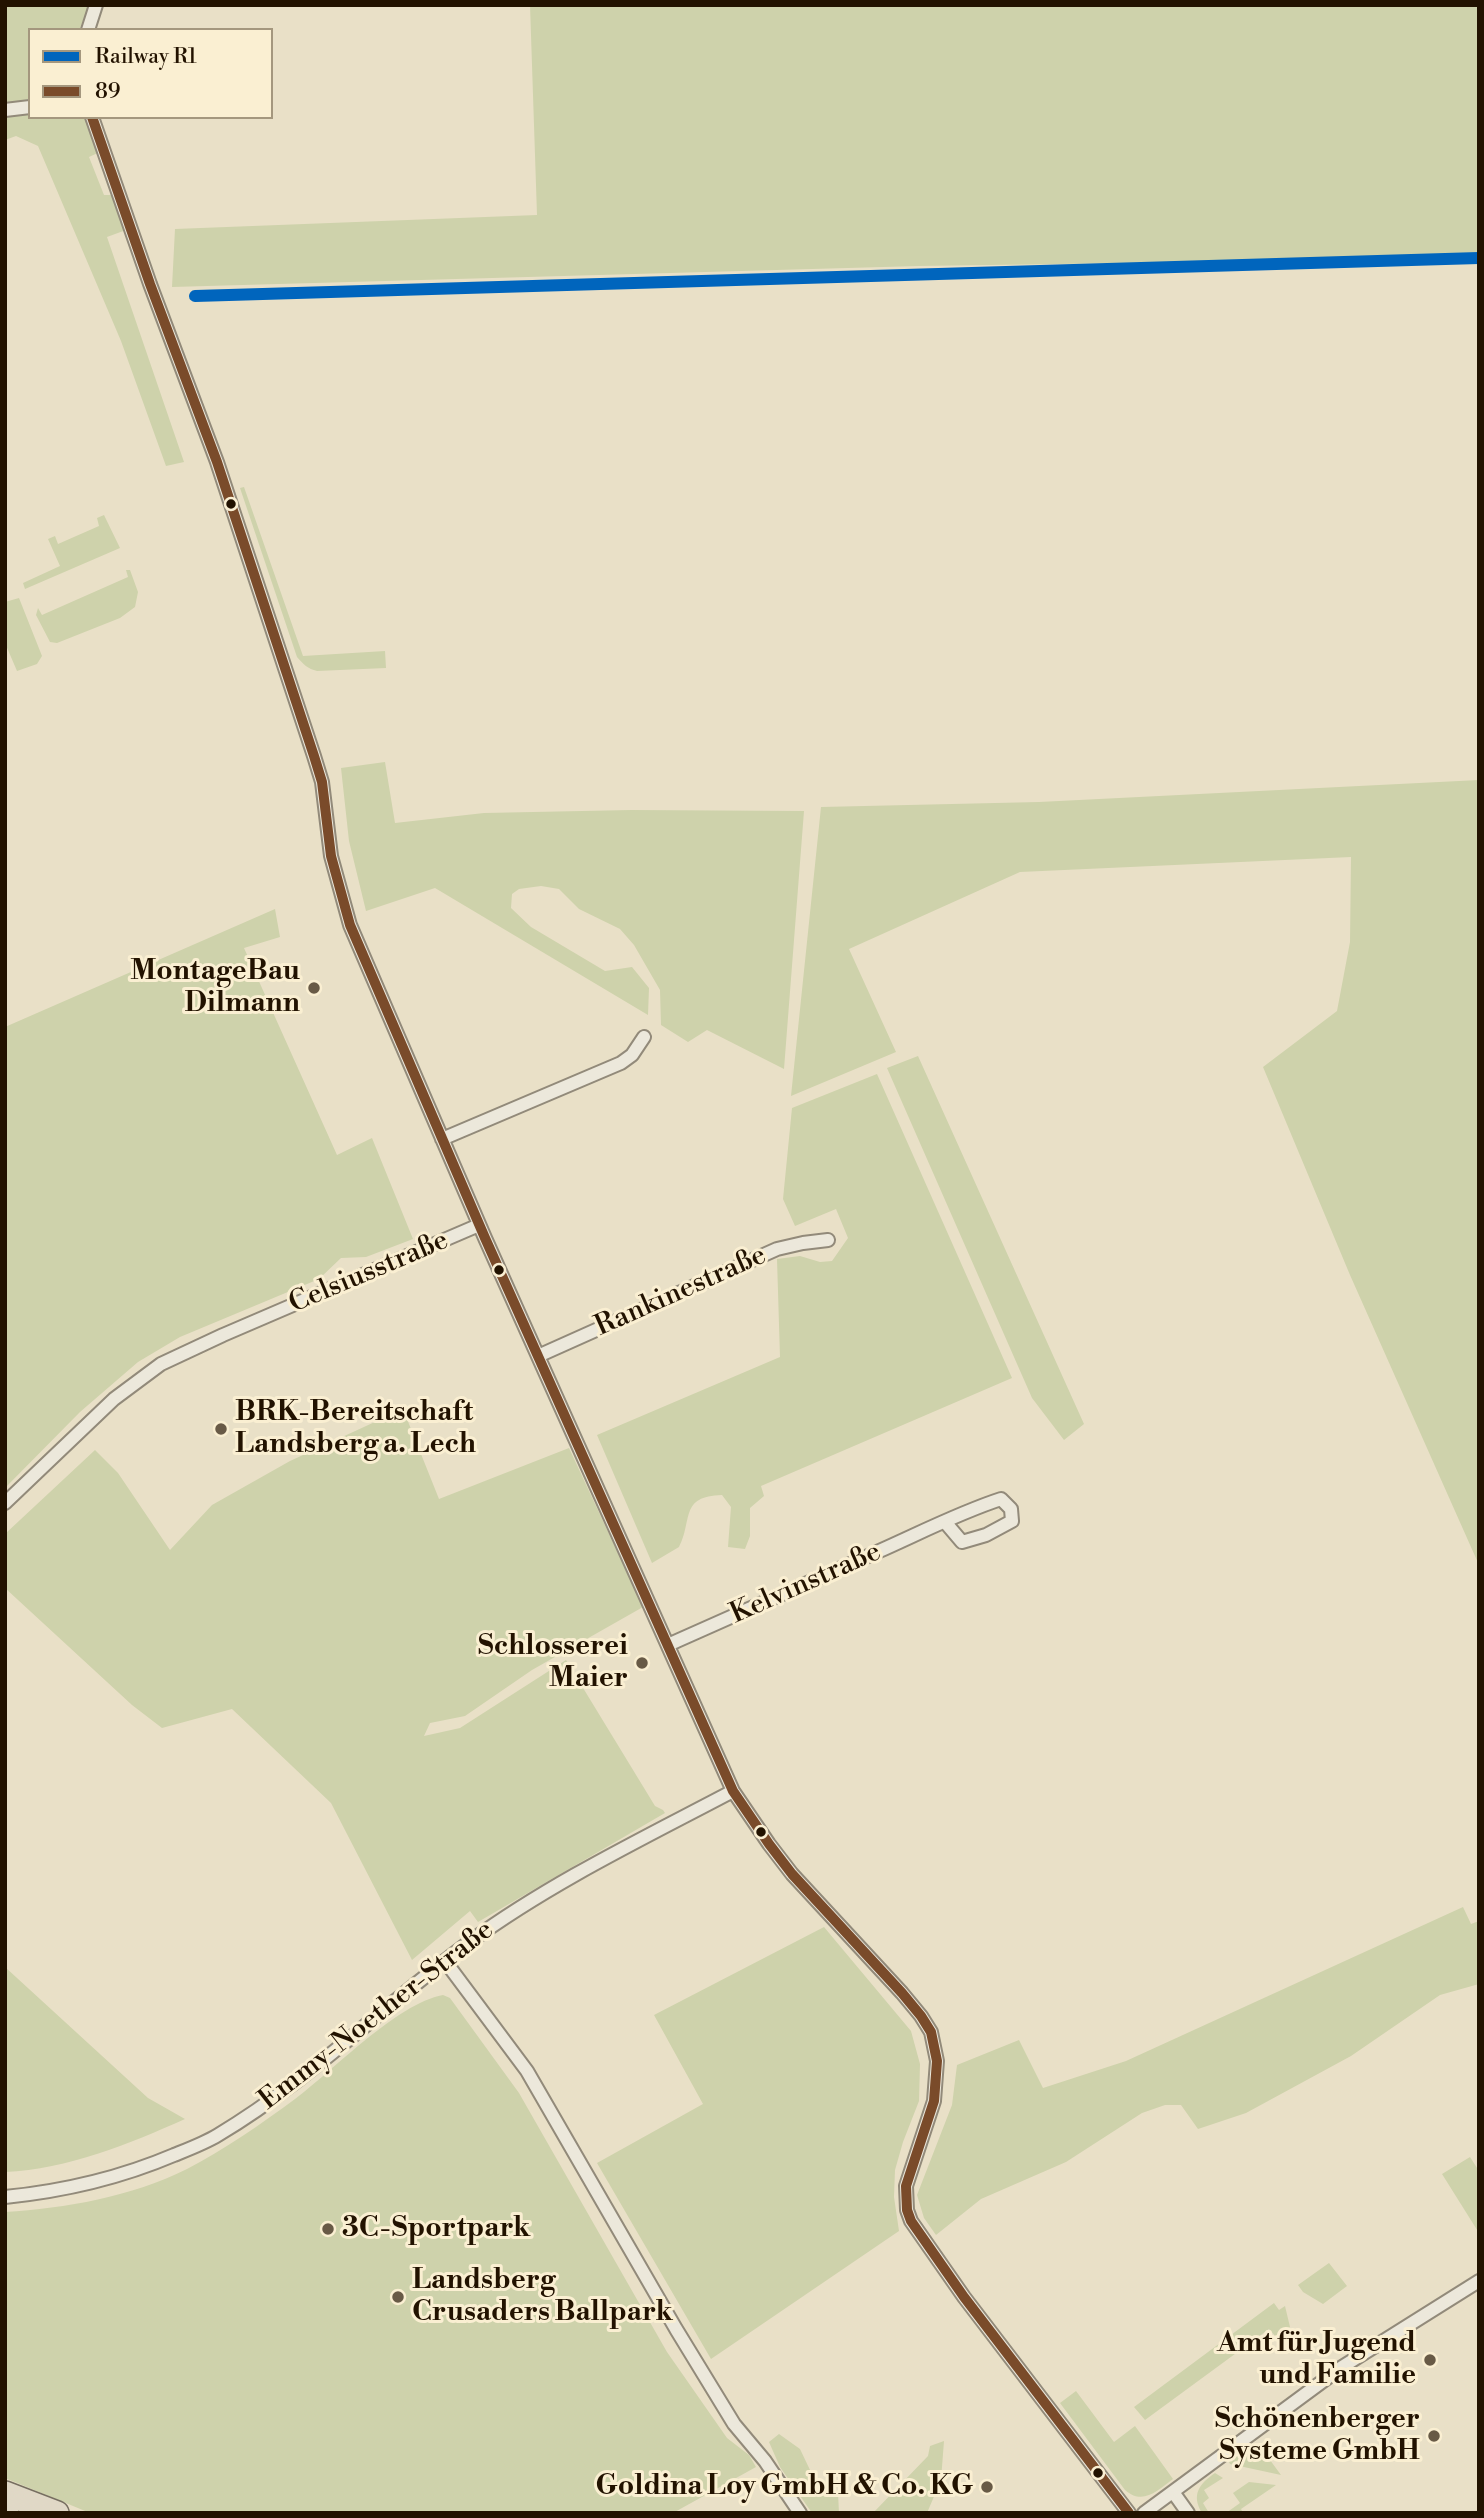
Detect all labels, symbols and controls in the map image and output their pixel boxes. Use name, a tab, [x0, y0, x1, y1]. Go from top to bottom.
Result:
legend	[28, 28, 273, 119]
text: Railway R1	[95, 44, 197, 70]
text: 89	[95, 79, 121, 105]
unlabelled marker	[224, 497, 238, 511]
place label: MontageBau Dilmann	[130, 955, 300, 1021]
marker: MontageBau Dilmann	[306, 980, 322, 996]
street label: Celsiusstraße	[284, 1224, 454, 1322]
street label: Rankinestraße	[590, 1239, 772, 1345]
unlabelled marker	[492, 1263, 506, 1277]
place label: BRK-Bereitschaft Landsberg a. Lech	[235, 1396, 476, 1462]
marker: BRK-Bereitschaft Landsberg a. Lech	[213, 1421, 229, 1437]
street label: Kelvinstraße	[726, 1536, 886, 1632]
place label: Schlosserei Maier	[478, 1630, 628, 1696]
marker: Schlosserei Maier	[634, 1655, 650, 1671]
unlabelled marker	[754, 1825, 768, 1839]
street label: Emmy-Noether-Straße	[253, 1914, 501, 2118]
place label: 3C-Sportpark	[342, 2212, 530, 2246]
marker: 3C-Sportpark	[320, 2221, 336, 2237]
place label: Landsberg Crusaders Ballpark	[412, 2264, 673, 2330]
marker: Landsberg Crusaders Ballpark	[390, 2289, 406, 2305]
place label: Amt für Jugend und Familie	[1217, 2327, 1416, 2393]
marker: Amt für Jugend und Familie	[1422, 2352, 1438, 2368]
place label: Schönenberger Systeme GmbH	[1215, 2403, 1420, 2469]
marker: Schönenberger Systeme GmbH	[1426, 2428, 1442, 2444]
unlabelled marker	[1091, 2466, 1105, 2480]
place label: Goldina Loy GmbH & Co. KG	[596, 2470, 973, 2504]
marker: Goldina Loy GmbH & Co. KG	[979, 2479, 995, 2495]

